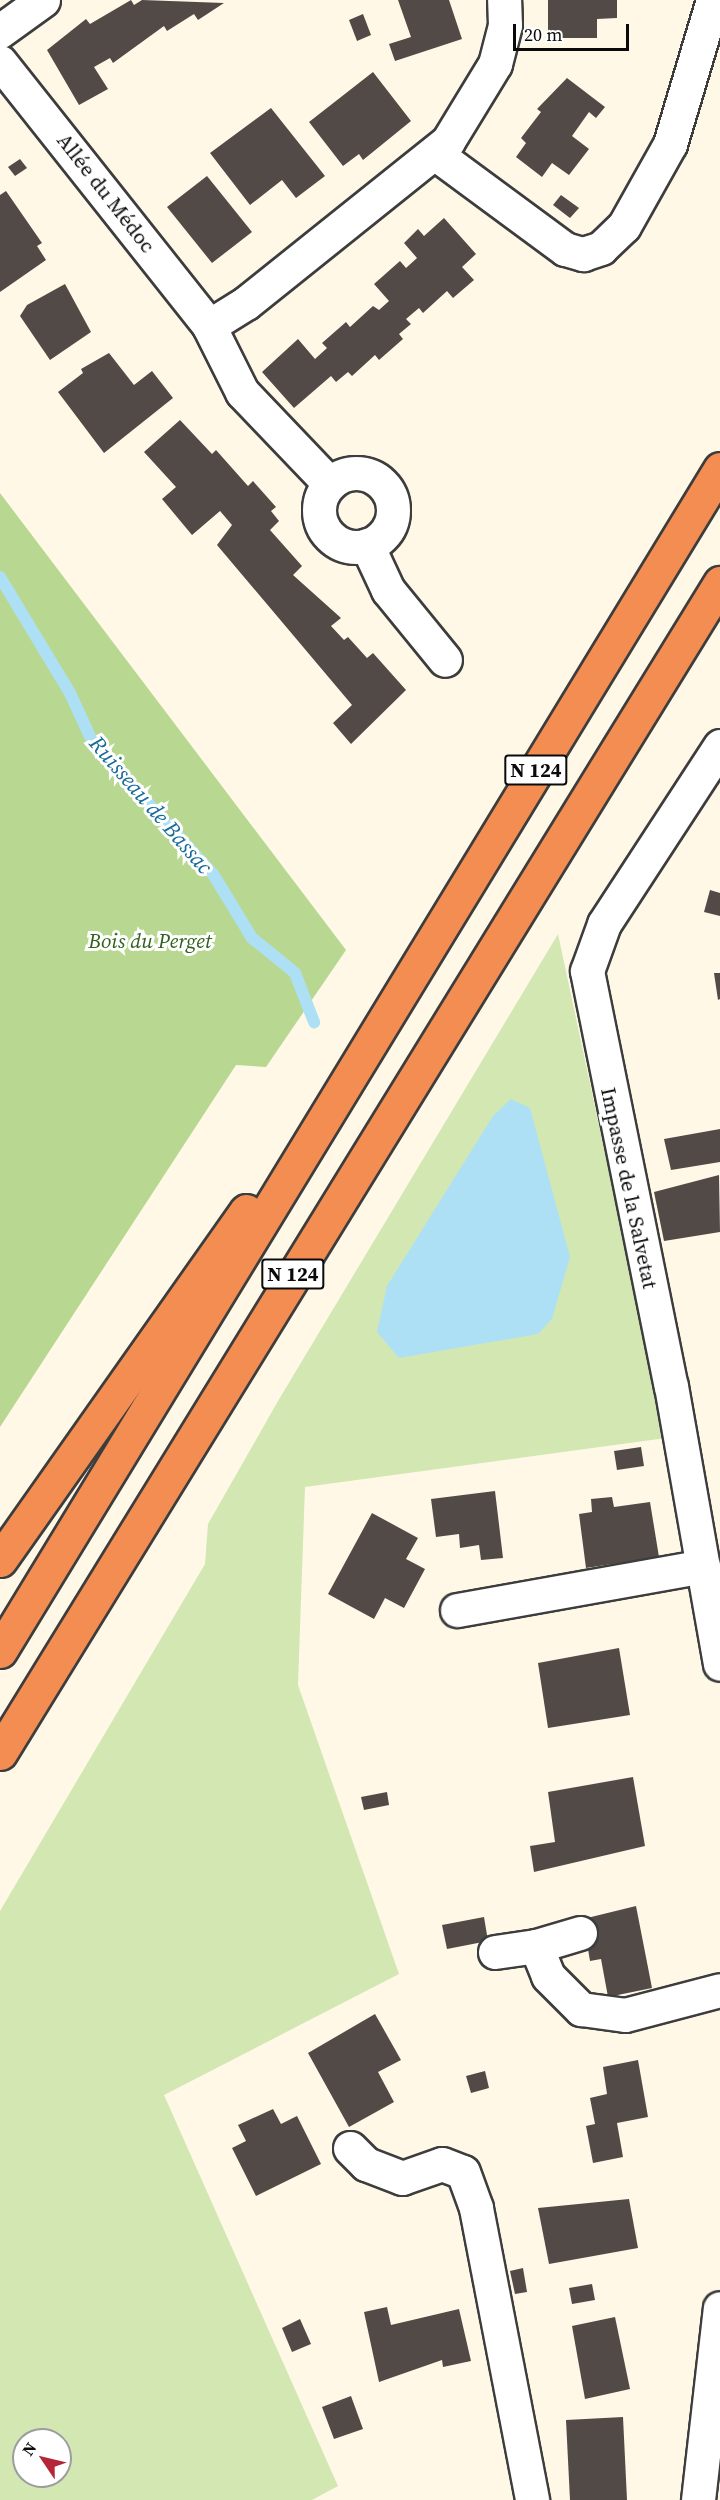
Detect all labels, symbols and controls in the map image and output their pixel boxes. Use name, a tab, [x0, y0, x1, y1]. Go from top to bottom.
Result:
scale bar	[516, 12, 632, 50]
text: 20 m	[524, 22, 562, 47]
street label: Allée du Médoc	[52, 128, 160, 258]
water label: Ruisseau de Bassac	[84, 731, 218, 879]
road number: N 124	[503, 753, 569, 787]
park label: Bois du Perget	[88, 928, 212, 954]
street label: Impasse de la Salvetat	[595, 1085, 663, 1291]
road number: N 124	[260, 1257, 326, 1291]
north arrow	[12, 2428, 72, 2488]
text: N	[17, 2438, 41, 2460]

